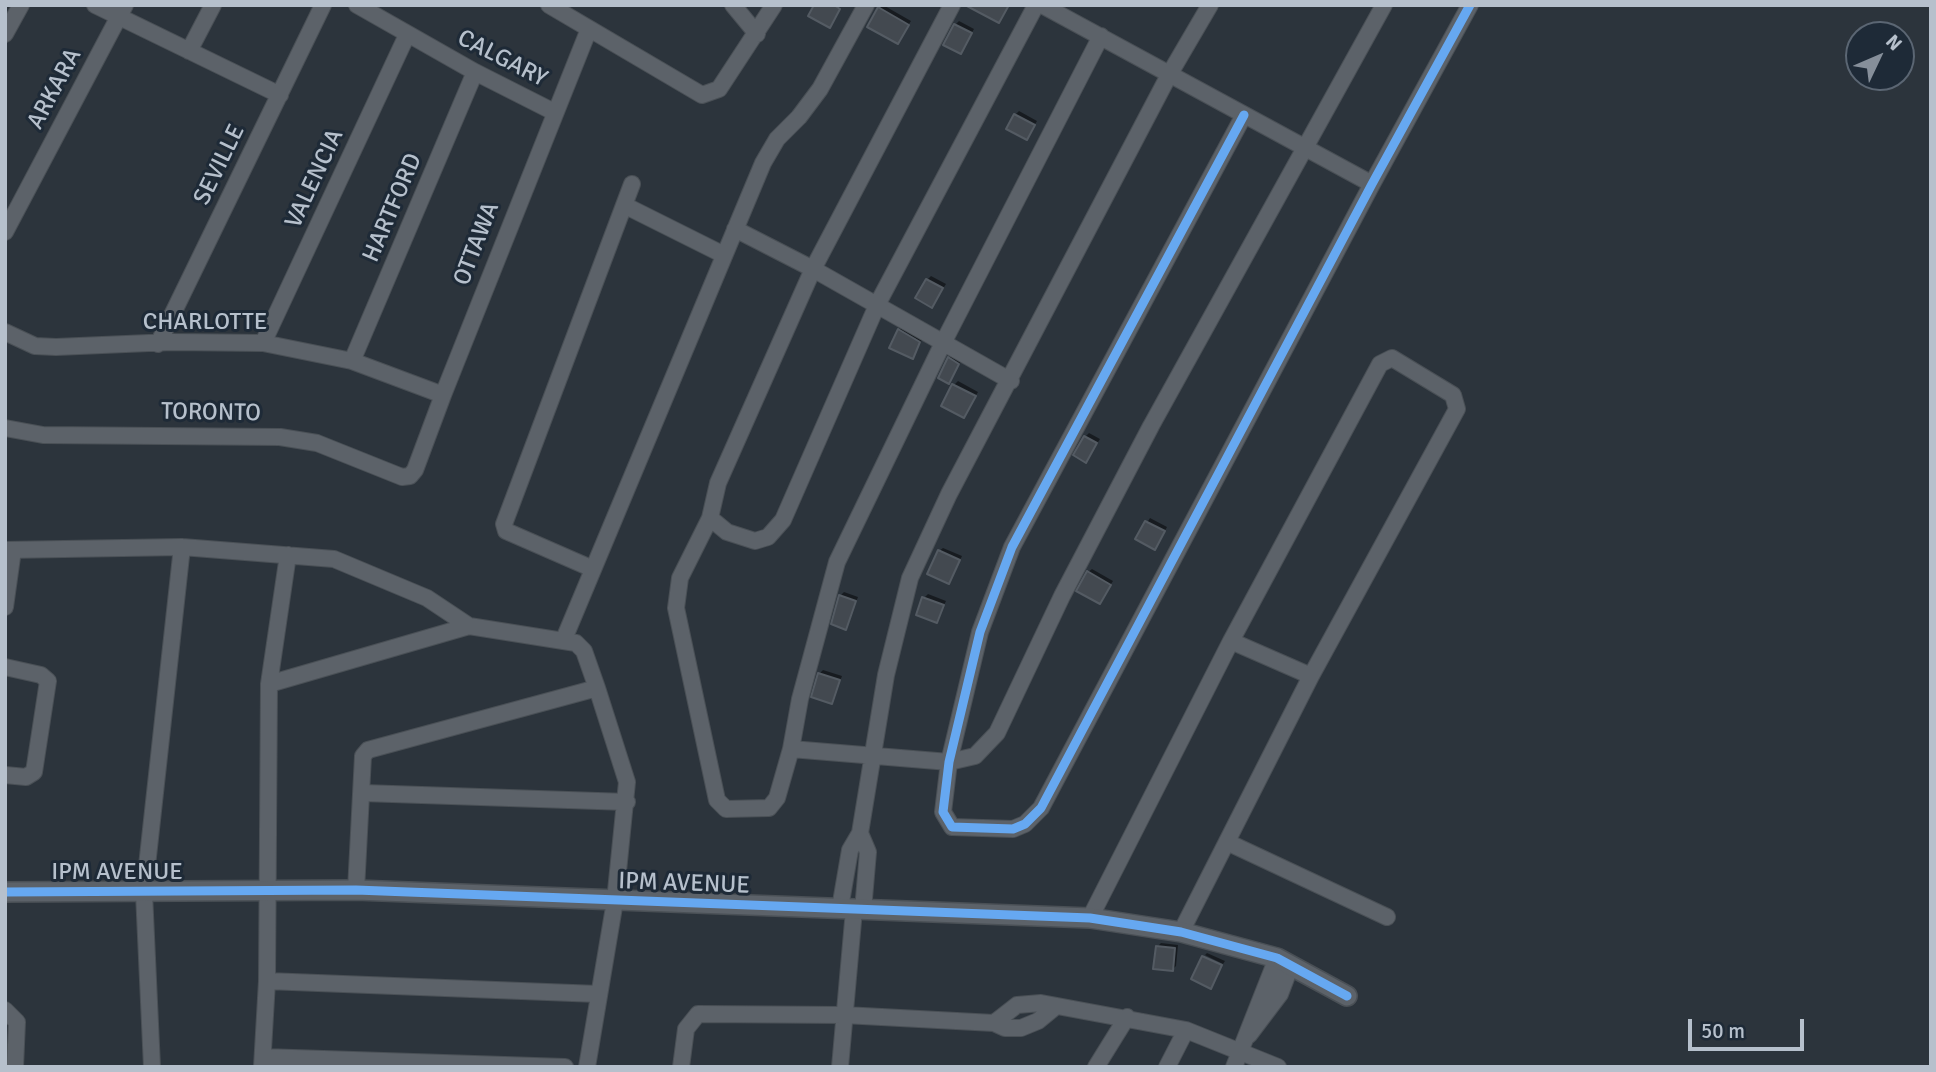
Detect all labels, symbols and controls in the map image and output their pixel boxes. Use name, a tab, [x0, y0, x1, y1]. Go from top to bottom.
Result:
north arrow	[1845, 21, 1915, 91]
street label: CALGARY	[452, 24, 552, 94]
text: N	[1880, 30, 1907, 56]
street label: ARKARA	[22, 44, 88, 134]
street label: SEVILLE	[188, 120, 252, 210]
street label: VALENCIA	[280, 125, 350, 233]
street label: HARTFORD	[357, 149, 429, 267]
street label: OTTAWA	[448, 198, 506, 290]
street label: CHARLOTTE	[143, 309, 267, 337]
street label: TORONTO	[161, 398, 261, 428]
street label: IPM AVENUE	[51, 859, 183, 887]
street label: IPM AVENUE	[618, 867, 750, 901]
scale bar	[1691, 1006, 1806, 1050]
text: 50 m	[1701, 1018, 1745, 1044]

